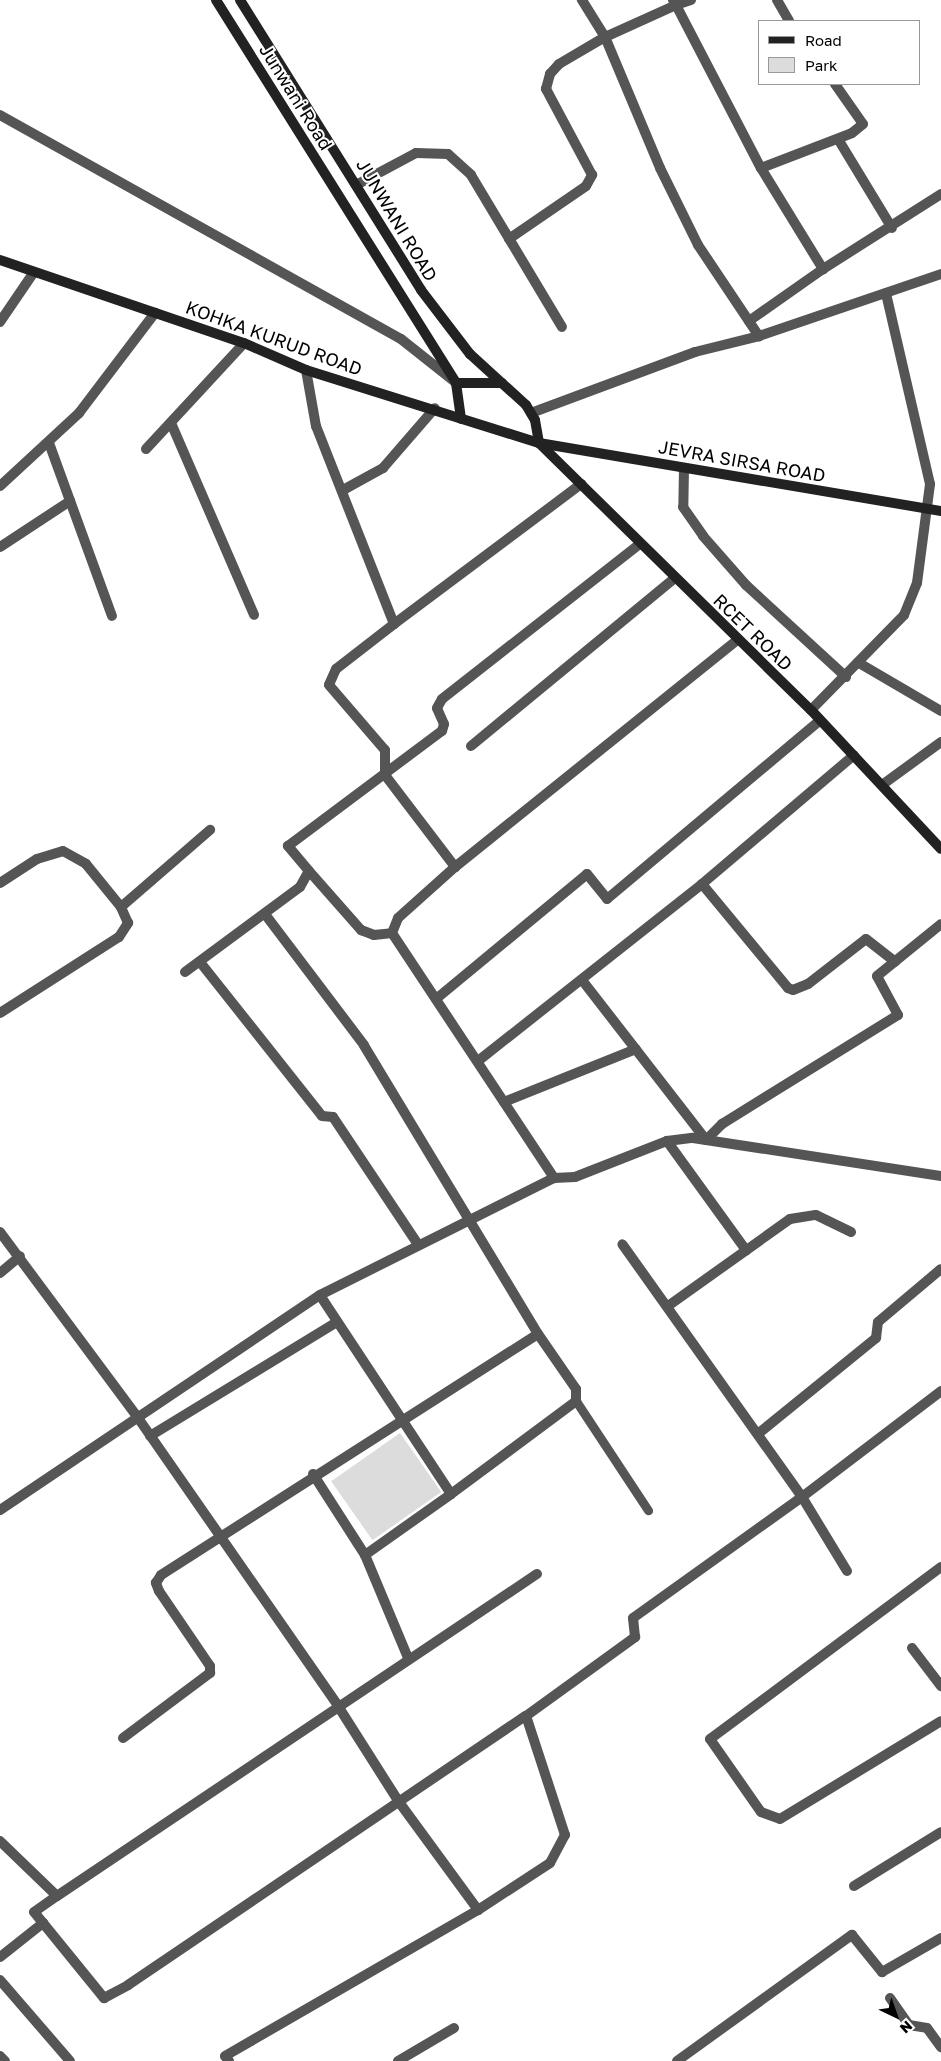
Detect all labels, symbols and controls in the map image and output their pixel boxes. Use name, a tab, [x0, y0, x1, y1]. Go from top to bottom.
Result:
legend	[758, 20, 921, 85]
text: Road	[805, 31, 842, 49]
street label: Junwani Road	[255, 40, 337, 154]
text: Park	[805, 56, 837, 74]
street label: JUNWANI ROAD	[352, 155, 442, 285]
street label: KOHKA KURUD ROAD	[183, 296, 365, 380]
street label: JEVRA SIRSA ROAD	[657, 436, 827, 486]
street label: RCET ROAD	[709, 589, 797, 675]
north arrow	[871, 1991, 921, 2041]
text: N	[897, 2018, 916, 2037]

